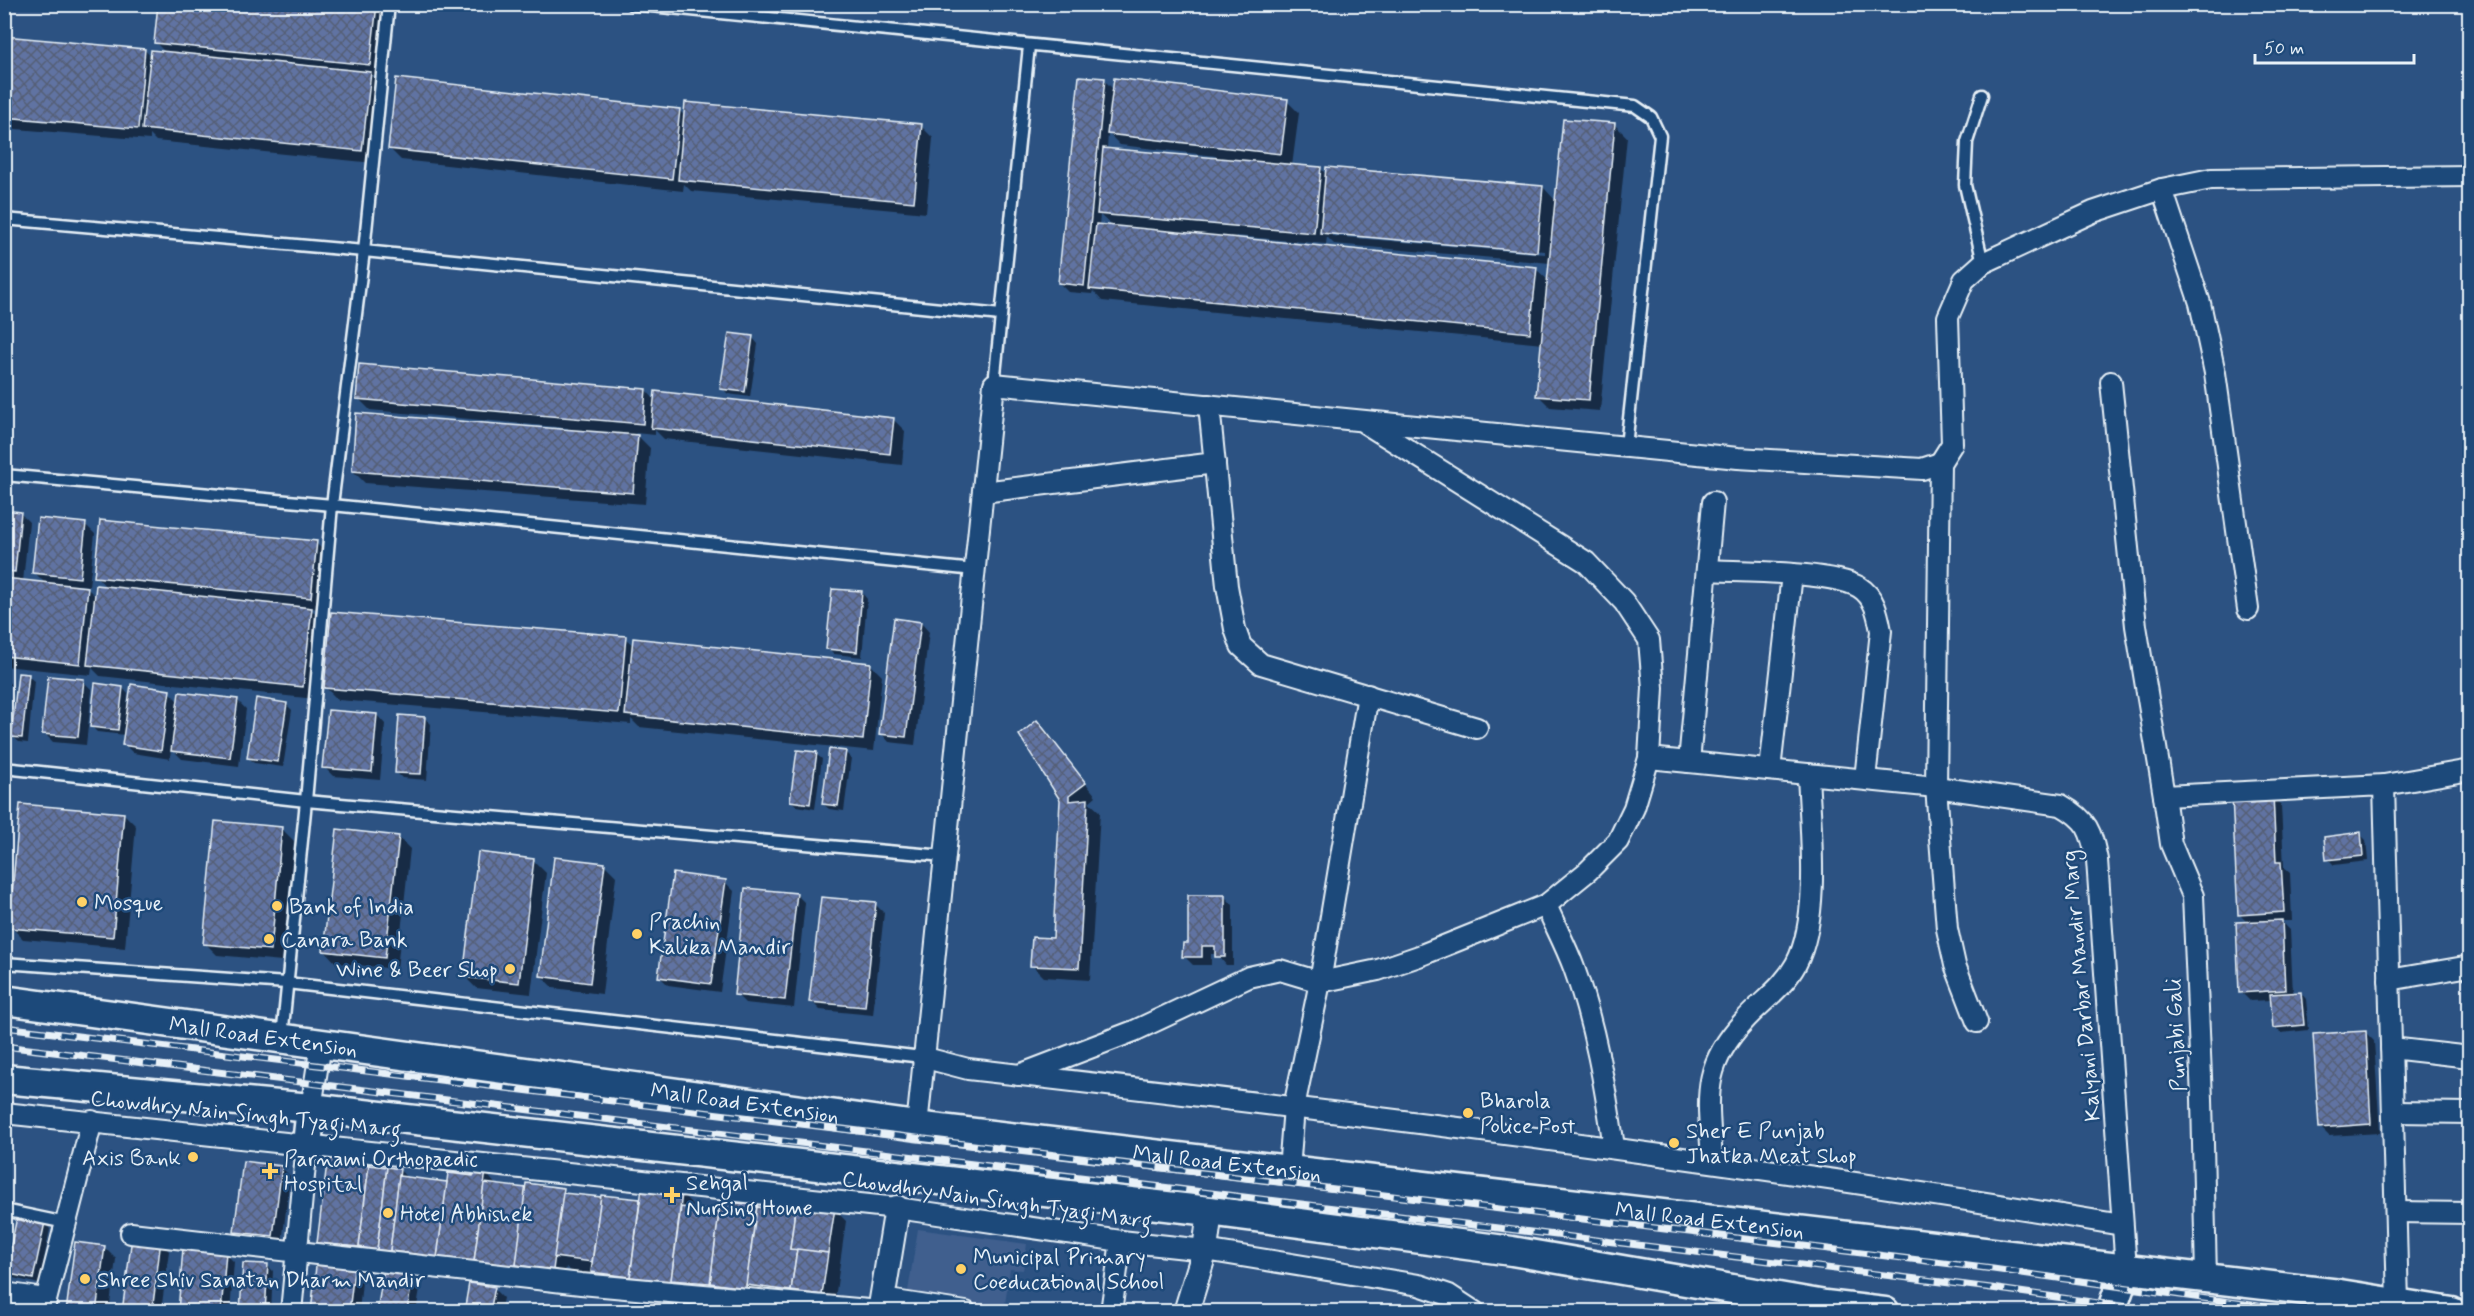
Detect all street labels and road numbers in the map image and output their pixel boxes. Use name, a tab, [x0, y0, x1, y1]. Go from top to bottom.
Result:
street label: Kalyani Darbar Mandir Marg	[2056, 849, 2111, 1123]
street label: Punjabi Gali	[2160, 977, 2194, 1092]
street label: Mall Road Extension	[167, 1011, 359, 1065]
street label: Mall Road Extension	[649, 1077, 841, 1131]
street label: Chowdhry Nain Singh Tyagi Marg	[89, 1085, 403, 1148]
street label: Mall Road Extension	[1131, 1140, 1323, 1190]
street label: Chowdhry Nain Singh Tyagi Marg	[840, 1165, 1153, 1240]
street label: Mall Road Extension	[1614, 1197, 1806, 1247]

